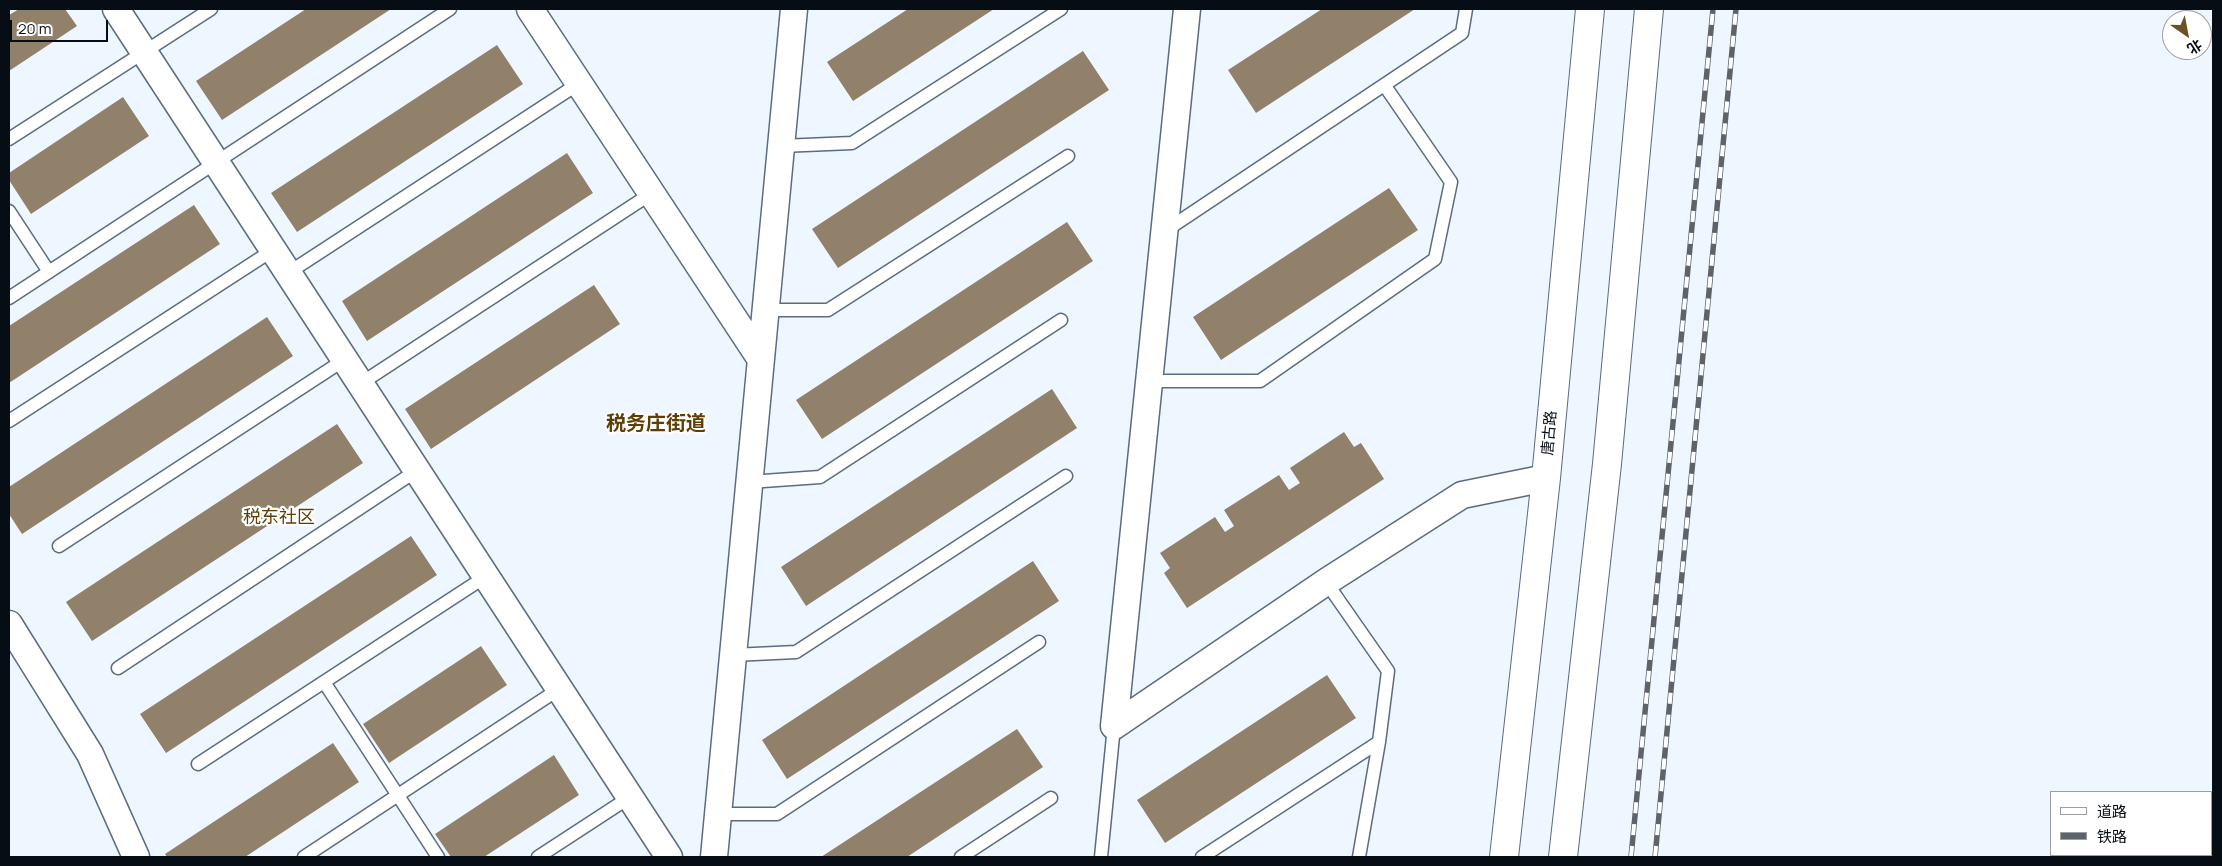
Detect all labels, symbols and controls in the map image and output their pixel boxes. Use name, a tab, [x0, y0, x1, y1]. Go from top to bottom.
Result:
scale bar	[12, 10, 110, 42]
north arrow	[2162, 10, 2212, 60]
text: 20 m	[18, 18, 51, 39]
text: 北	[2184, 35, 2206, 59]
street label: 唐古路	[1539, 410, 1561, 456]
district label: 税务庄街道	[606, 412, 706, 436]
district label: 税东社区	[243, 507, 315, 529]
legend	[2050, 791, 2212, 856]
text: 道路	[2097, 801, 2127, 822]
text: 铁路	[2097, 826, 2127, 847]

